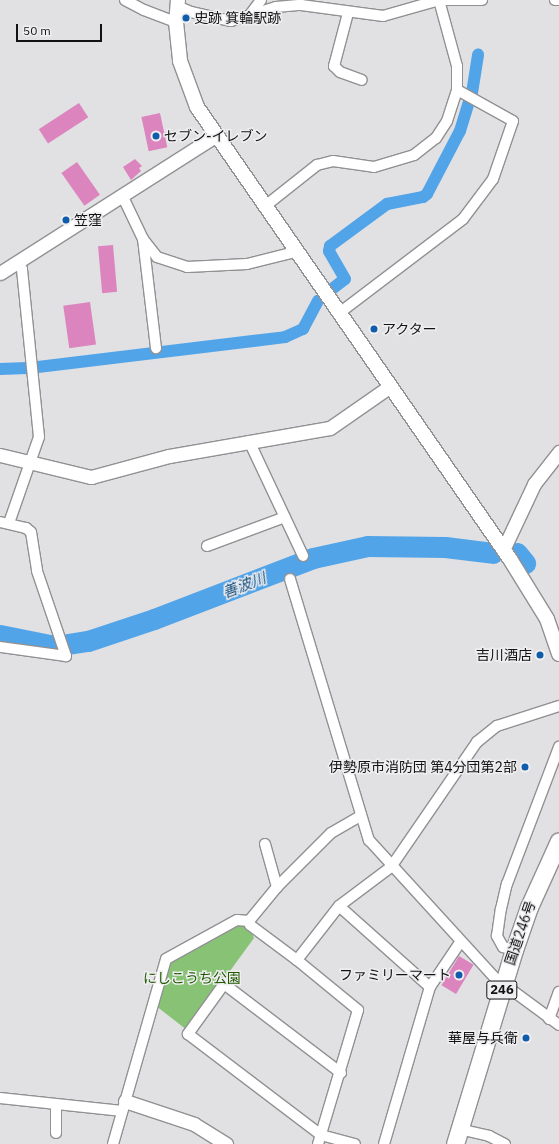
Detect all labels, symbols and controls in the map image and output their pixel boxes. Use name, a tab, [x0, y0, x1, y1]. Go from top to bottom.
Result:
place label: 史跡 箕輪駅跡	[194, 10, 281, 26]
marker: 史跡 箕輪駅跡	[181, 13, 191, 23]
scale bar	[18, 16, 104, 42]
text: 50 m	[23, 23, 51, 38]
place label: セブン-イレブン	[164, 128, 268, 144]
marker: セブン-イレブン	[151, 131, 161, 141]
place label: 笠窪	[74, 212, 102, 228]
marker: 笠窪	[61, 215, 71, 225]
place label: アクター	[382, 321, 438, 337]
marker: アクター	[369, 324, 379, 334]
water label: 善波川	[220, 569, 268, 601]
place label: 吉川酒店	[476, 647, 532, 663]
marker: 吉川酒店	[535, 650, 545, 660]
place label: 伊勢原市消防団 第4分団第2部	[329, 759, 517, 775]
marker: 伊勢原市消防団 第4分団第2部	[520, 762, 530, 772]
street label: 国道246号	[501, 898, 539, 968]
place label: ファミリーマート	[339, 967, 451, 983]
park label: にしこうち公園	[143, 970, 241, 986]
marker: ファミリーマート	[454, 970, 464, 980]
road number: 246	[486, 979, 518, 1001]
place label: 華屋与兵衛	[448, 1030, 518, 1046]
marker: 華屋与兵衛	[521, 1033, 531, 1043]

